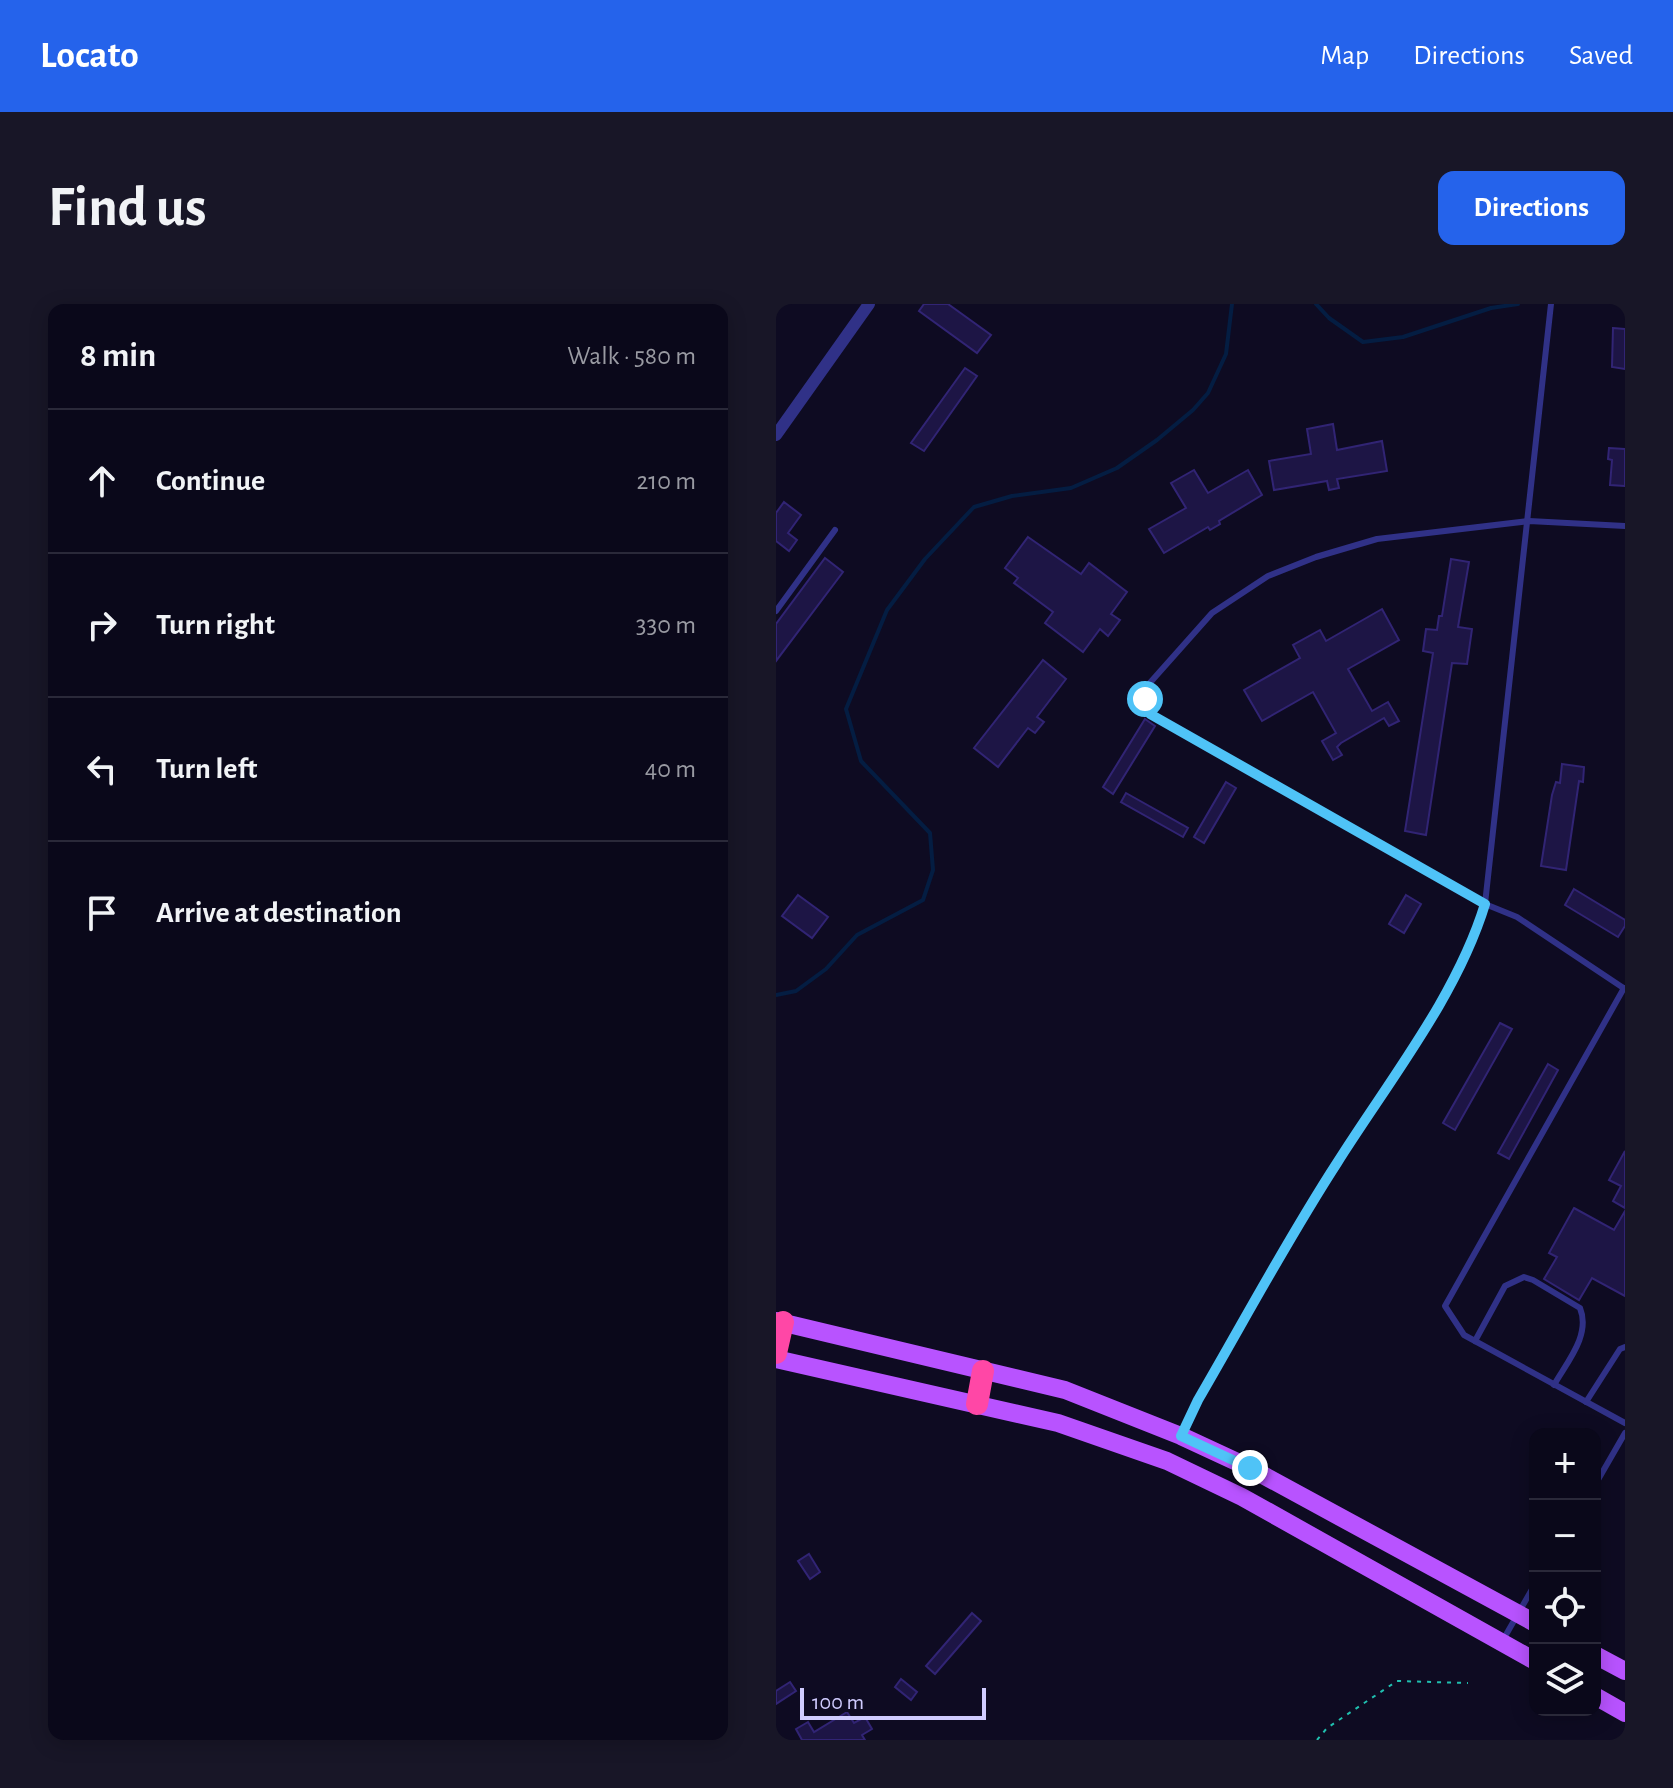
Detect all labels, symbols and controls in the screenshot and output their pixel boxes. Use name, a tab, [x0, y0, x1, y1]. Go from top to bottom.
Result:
text: Locato	[40, 37, 139, 75]
text: Map	[1320, 42, 1369, 70]
text: Directions	[1413, 42, 1525, 70]
text: Saved	[1569, 42, 1633, 70]
button: Directions	[1438, 171, 1625, 245]
text: Find us	[48, 180, 206, 236]
text: 8 min	[80, 339, 156, 373]
text: Walk · 580 m	[567, 343, 696, 369]
icon: ahead	[80, 459, 124, 503]
text: Continue	[156, 466, 265, 496]
text: 210 m	[636, 468, 696, 494]
icon: right	[80, 603, 124, 647]
text: Turn right	[156, 610, 275, 640]
text: 330 m	[636, 612, 696, 638]
route start	[1127, 681, 1163, 717]
icon: left	[80, 747, 124, 791]
text: Turn left	[156, 754, 257, 784]
text: 40 m	[645, 756, 696, 782]
icon: arrive	[80, 891, 124, 935]
text: Arrive at destination	[156, 898, 402, 928]
map controls	[1529, 1428, 1601, 1716]
button: +	[1529, 1428, 1601, 1500]
route end	[1232, 1450, 1268, 1486]
button: −	[1529, 1500, 1601, 1572]
button: locate	[1529, 1572, 1601, 1644]
button: layers	[1529, 1644, 1601, 1716]
scale bar	[800, 1684, 986, 1720]
text: 100 m	[812, 1691, 864, 1713]

